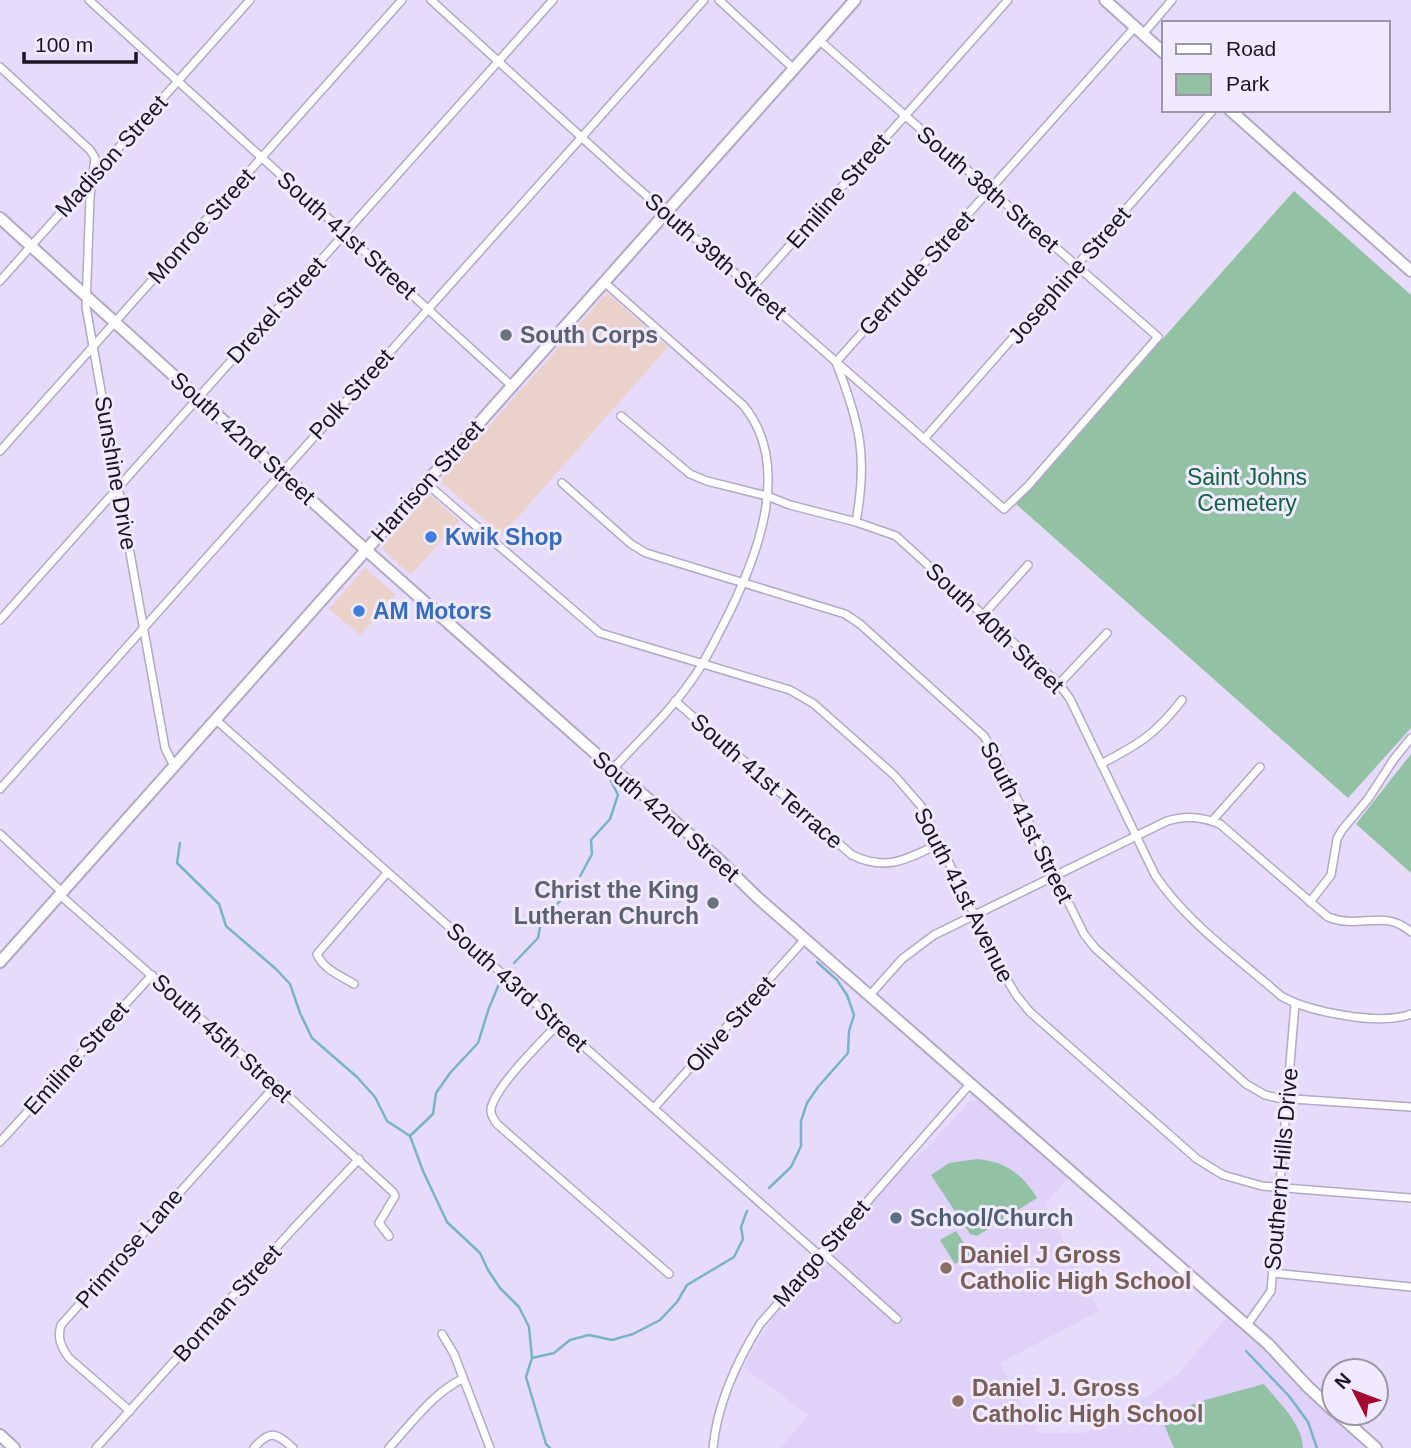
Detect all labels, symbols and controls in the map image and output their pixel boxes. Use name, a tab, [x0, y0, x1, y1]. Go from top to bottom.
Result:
scale bar	[24, 21, 136, 65]
legend	[1162, 21, 1390, 112]
text: 100 m	[35, 33, 93, 56]
text: Road	[1226, 37, 1276, 60]
text: Park	[1226, 72, 1270, 95]
street label: Madison Street	[50, 89, 173, 222]
street label: South 38th Street	[912, 120, 1065, 258]
street label: Emiline Street	[781, 128, 895, 254]
street label: Monroe Street	[143, 163, 260, 289]
street label: South 41st Street	[272, 166, 422, 305]
street label: South 39th Street	[640, 187, 793, 325]
street label: Josephine Street	[1003, 201, 1136, 349]
street label: Gertrude Street	[853, 205, 979, 341]
street label: Drexel Street	[221, 251, 331, 369]
place label: South Corps	[520, 322, 658, 348]
marker: South Corps	[498, 327, 514, 343]
street label: Polk Street	[304, 343, 399, 445]
street label: South 42nd Street	[165, 366, 321, 510]
street label: Sunshine Drive	[90, 394, 142, 552]
street label: Harrison Street	[366, 414, 489, 547]
park label: Saint Johns Cemetery	[1187, 464, 1307, 516]
place label: Kwik Shop	[445, 524, 563, 550]
marker: Kwik Shop	[423, 529, 439, 545]
street label: South 40th Street	[921, 557, 1070, 699]
place label: AM Motors	[373, 598, 492, 624]
marker: AM Motors	[351, 603, 367, 619]
street label: South 41st Terrace	[686, 708, 848, 854]
street label: South 41st Street	[975, 737, 1079, 908]
street label: South 42nd Street	[588, 745, 745, 887]
street label: South 41st Avenue	[909, 803, 1019, 987]
place label: Christ the King Lutheran Church	[514, 877, 699, 929]
marker: Christ the King Lutheran Church	[705, 895, 721, 911]
street label: South 43rd Street	[441, 917, 593, 1057]
street label: South 45th Street	[147, 968, 298, 1108]
street label: Olive Street	[680, 970, 780, 1077]
street label: Emiline Street	[18, 996, 134, 1120]
street label: Southern Hills Drive	[1259, 1067, 1303, 1271]
street label: Primrose Lane	[70, 1183, 188, 1313]
street label: Margo Street	[768, 1194, 875, 1312]
place label: School/Church	[910, 1205, 1074, 1231]
marker: School/Church	[888, 1210, 904, 1226]
street label: Borman Street	[168, 1239, 287, 1367]
place label: Daniel J Gross Catholic High School	[960, 1242, 1191, 1294]
marker: Daniel J Gross Catholic High School	[938, 1260, 954, 1276]
north arrow	[1320, 1357, 1390, 1427]
text: N	[1330, 1369, 1355, 1393]
place label: Daniel J. Gross Catholic High School	[972, 1375, 1203, 1427]
marker: Daniel J. Gross Catholic High School	[950, 1393, 966, 1409]

